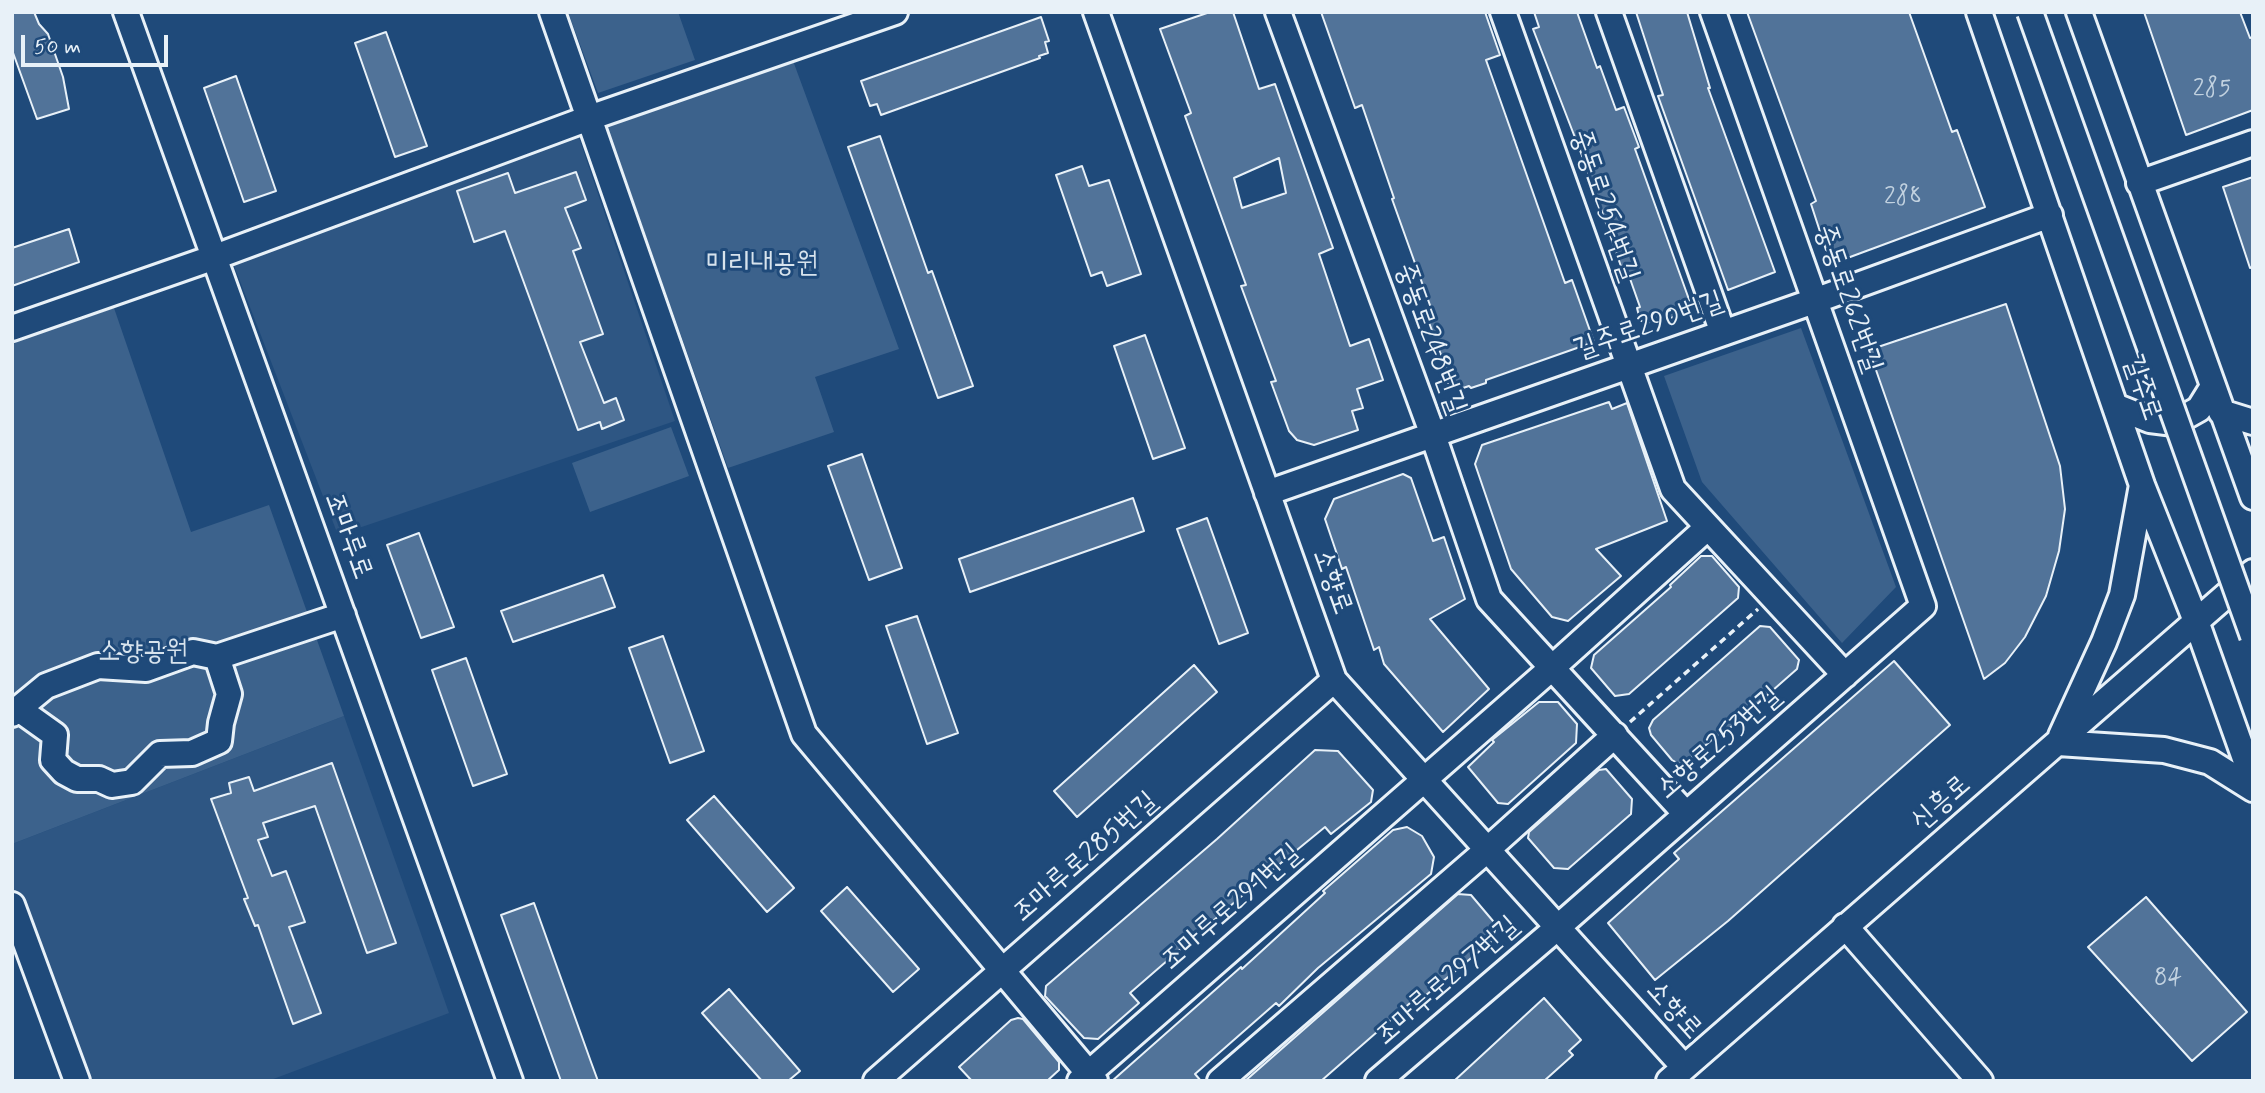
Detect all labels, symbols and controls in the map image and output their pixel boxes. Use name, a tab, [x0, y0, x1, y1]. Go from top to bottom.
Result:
scale bar	[24, 21, 172, 65]
text: 50 m	[34, 33, 81, 61]
house number: 285	[2193, 76, 2231, 104]
street label: 중동로254번길	[1561, 126, 1645, 286]
house number: 288	[1884, 184, 1922, 212]
street label: 중동로262번길	[1806, 221, 1888, 377]
park label: 미리내공원	[706, 248, 818, 282]
street label: 중동로248번길	[1386, 259, 1472, 419]
street label: 길주로290번길	[1570, 286, 1728, 368]
street label: 길주로	[2114, 351, 2168, 425]
street label: 조마루로	[316, 488, 378, 584]
street label: 소향로	[1304, 544, 1358, 620]
park label: 소향공원	[98, 636, 188, 670]
street label: 소향로253번길	[1651, 681, 1789, 807]
street label: 신흥로	[1905, 769, 1979, 839]
street label: 조마루로285번길	[1006, 786, 1166, 930]
street label: 조마루로291번길	[1155, 838, 1309, 978]
street label: 조마루로297번길	[1369, 910, 1527, 1054]
house number: 84	[2154, 965, 2182, 993]
street label: 소향로	[1638, 975, 1708, 1047]

